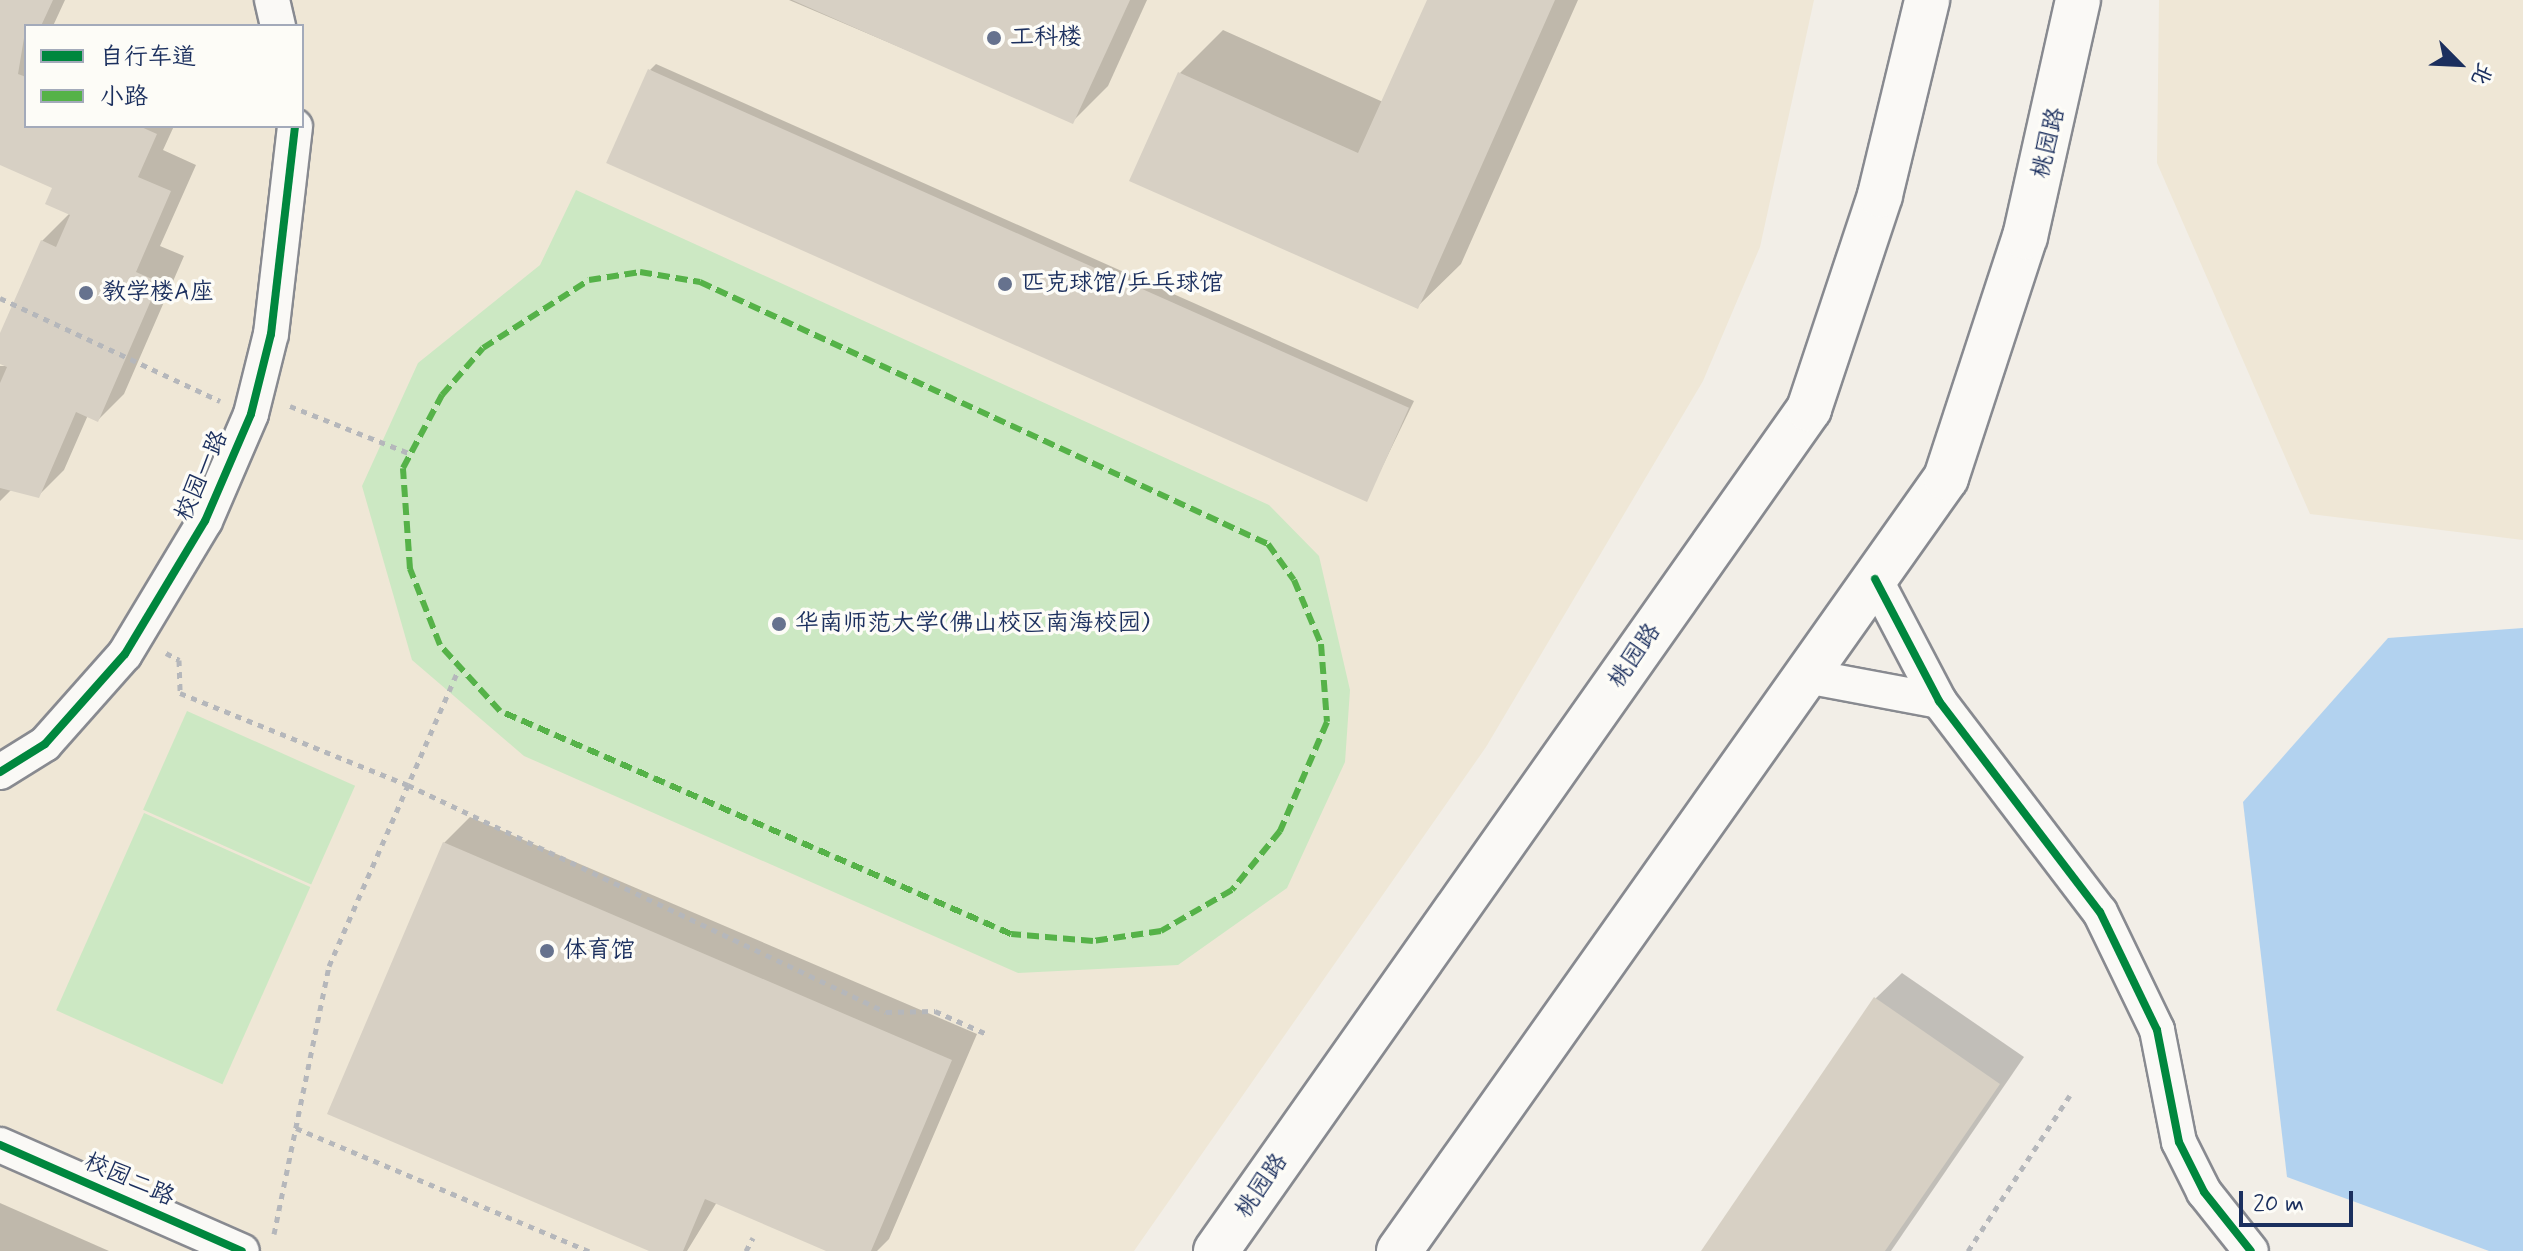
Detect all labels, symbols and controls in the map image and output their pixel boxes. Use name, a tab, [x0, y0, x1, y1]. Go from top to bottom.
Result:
legend	[24, 24, 304, 128]
place label: 工科楼	[1010, 24, 1082, 52]
north arrow	[2419, 24, 2499, 104]
marker: 工科楼	[985, 29, 1003, 47]
text: 自行车道	[100, 42, 196, 73]
text: 北	[2464, 58, 2498, 90]
text: 小路	[100, 82, 148, 113]
street label: 桃园路	[2026, 105, 2072, 181]
place label: 匹克球馆/乒乓球馆	[1021, 270, 1223, 298]
marker: 匹克球馆/乒乓球馆	[996, 275, 1014, 293]
place label: 教学楼A座	[102, 279, 214, 307]
marker: 教学楼A座	[77, 284, 95, 302]
street label: 校园一路	[169, 426, 235, 526]
place label: 华南师范大学(佛山校区南海校园)	[795, 610, 1150, 638]
marker: 华南师范大学(佛山校区南海校园)	[770, 615, 788, 633]
street label: 桃园路	[1603, 618, 1667, 694]
place label: 体育馆	[563, 937, 635, 965]
marker: 体育馆	[538, 942, 556, 960]
street label: 校园二路	[79, 1147, 179, 1213]
street label: 桃园路	[1230, 1148, 1294, 1224]
scale bar	[2243, 1175, 2357, 1225]
text: 20 m	[2253, 1189, 2304, 1220]

